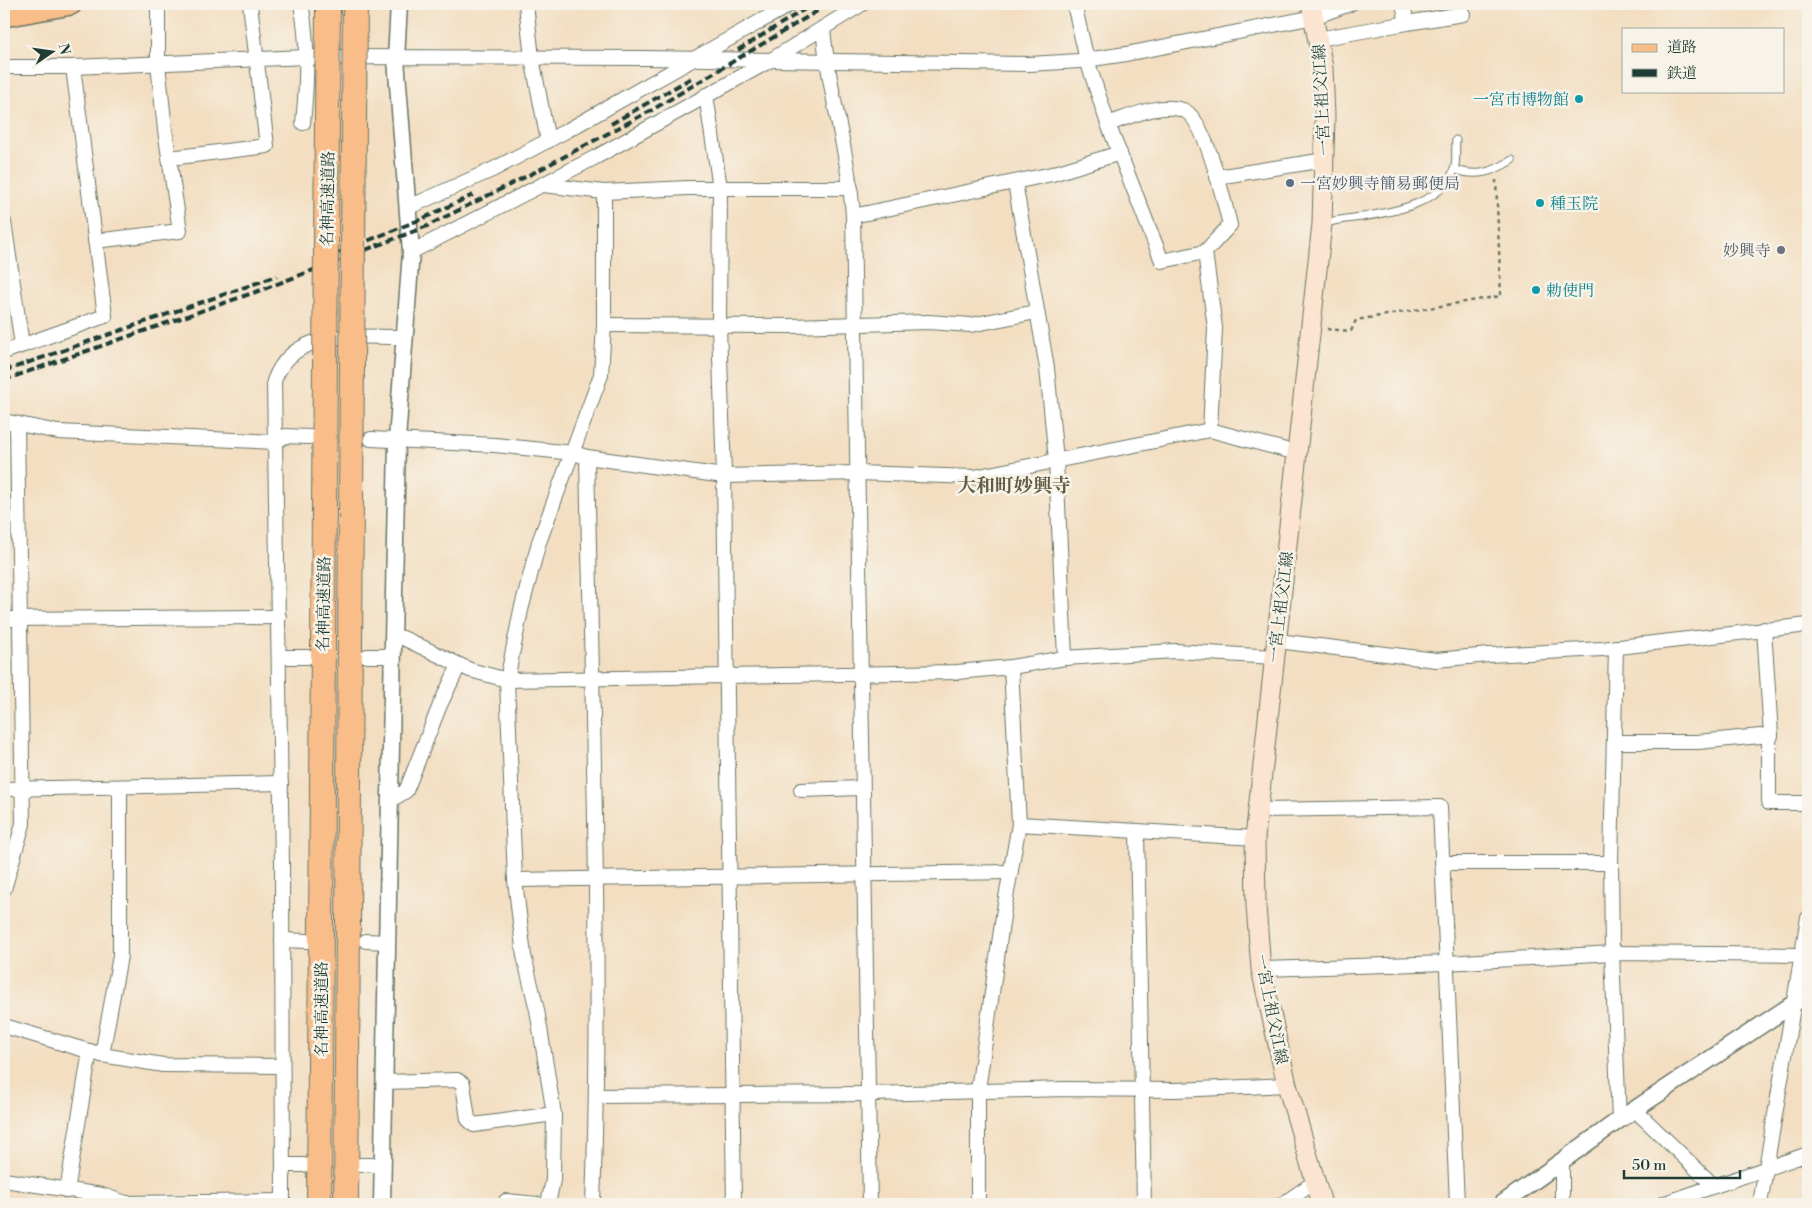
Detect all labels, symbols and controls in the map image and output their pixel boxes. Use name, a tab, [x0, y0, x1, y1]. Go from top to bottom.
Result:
north arrow	[28, 28, 78, 78]
legend	[1622, 28, 1784, 92]
text: 道路	[1667, 38, 1697, 57]
text: N	[54, 42, 74, 57]
street label: 一宮上祖父江線	[1309, 43, 1335, 156]
text: 鉄道	[1667, 64, 1697, 83]
place label: 一宮市博物館	[1473, 90, 1569, 110]
marker: 一宮市博物館	[1573, 93, 1585, 105]
street label: 名神高速道路	[317, 151, 339, 247]
place label: 一宮妙興寺簡易郵便局	[1300, 174, 1460, 194]
marker: 一宮妙興寺簡易郵便局	[1284, 177, 1296, 189]
place label: 種玉院	[1550, 194, 1598, 214]
marker: 種玉院	[1534, 197, 1546, 209]
place label: 妙興寺	[1723, 241, 1771, 261]
marker: 妙興寺	[1775, 244, 1787, 256]
place label: 勅使門	[1546, 281, 1594, 301]
marker: 勅使門	[1530, 284, 1542, 296]
district label: 大和町妙興寺	[957, 474, 1071, 498]
street label: 一宮上祖父江線	[1264, 550, 1298, 664]
street label: 名神高速道路	[313, 556, 335, 652]
street label: 一宮上祖父江線	[1251, 952, 1292, 1066]
street label: 名神高速道路	[312, 961, 332, 1057]
scale bar	[1624, 1148, 1741, 1180]
text: 50 m	[1632, 1156, 1666, 1175]

